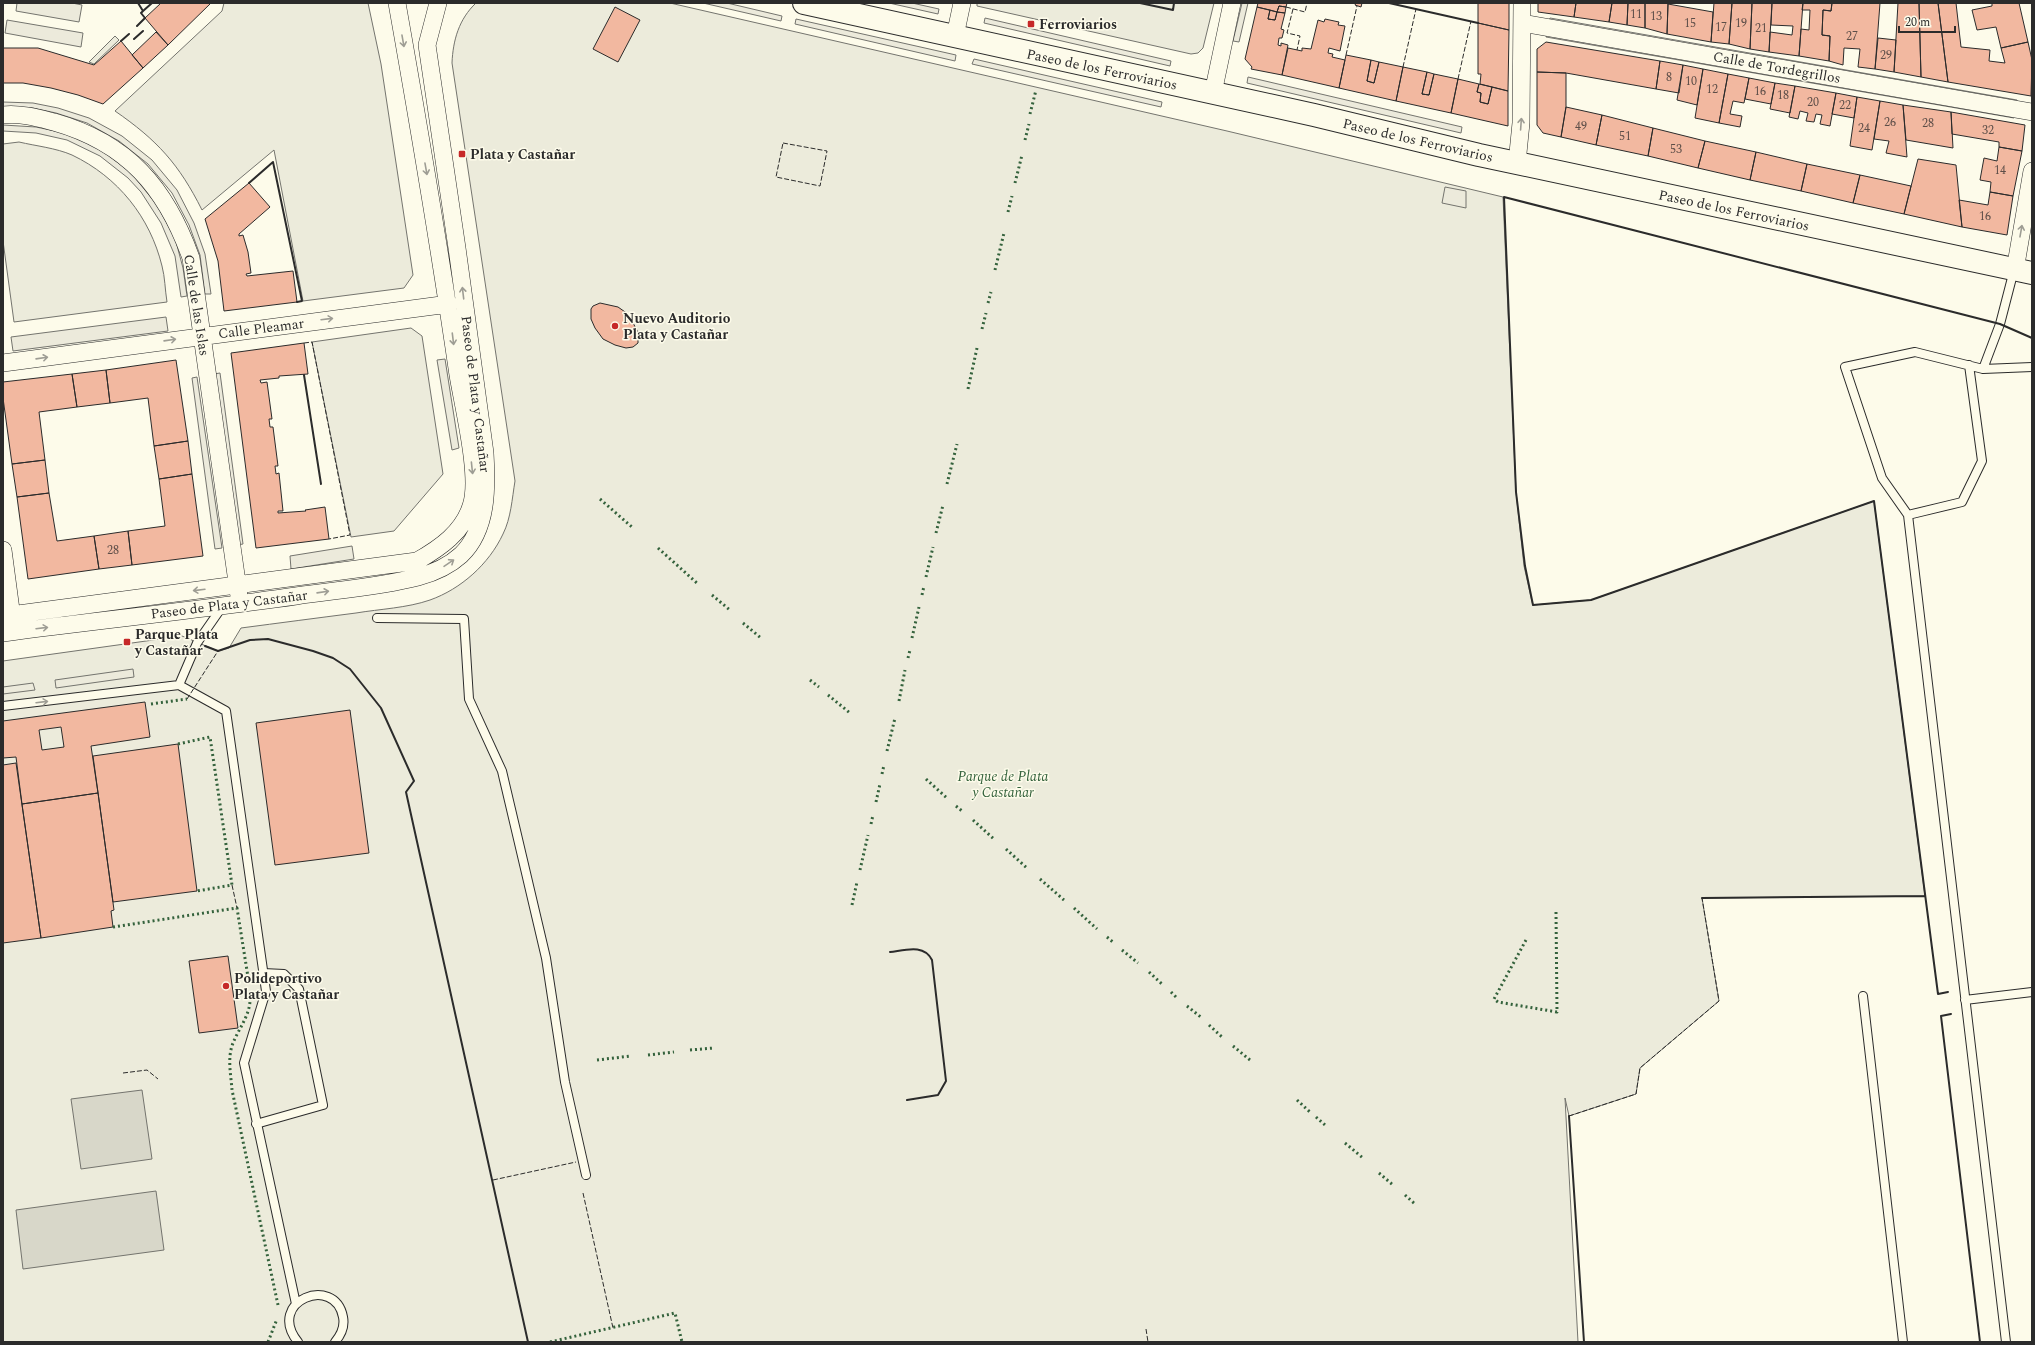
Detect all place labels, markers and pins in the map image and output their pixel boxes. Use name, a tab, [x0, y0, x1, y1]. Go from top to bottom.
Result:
place label: Ferroviarios	[1039, 14, 1117, 35]
marker: Ferroviarios	[1026, 19, 1036, 29]
place label: Plata y Castañar	[470, 144, 575, 165]
marker: Plata y Castañar	[457, 149, 467, 159]
place label: Nuevo Auditorio Plata y Castañar	[623, 308, 731, 345]
marker: Nuevo Auditorio Plata y Castañar	[610, 321, 620, 331]
place label: Parque Plata y Castañar	[134, 624, 219, 661]
marker: Parque Plata y Castañar	[122, 637, 132, 647]
place label: Polideportivo Plata y Castañar	[234, 968, 339, 1005]
marker: Polideportivo Plata y Castañar	[221, 981, 231, 991]

